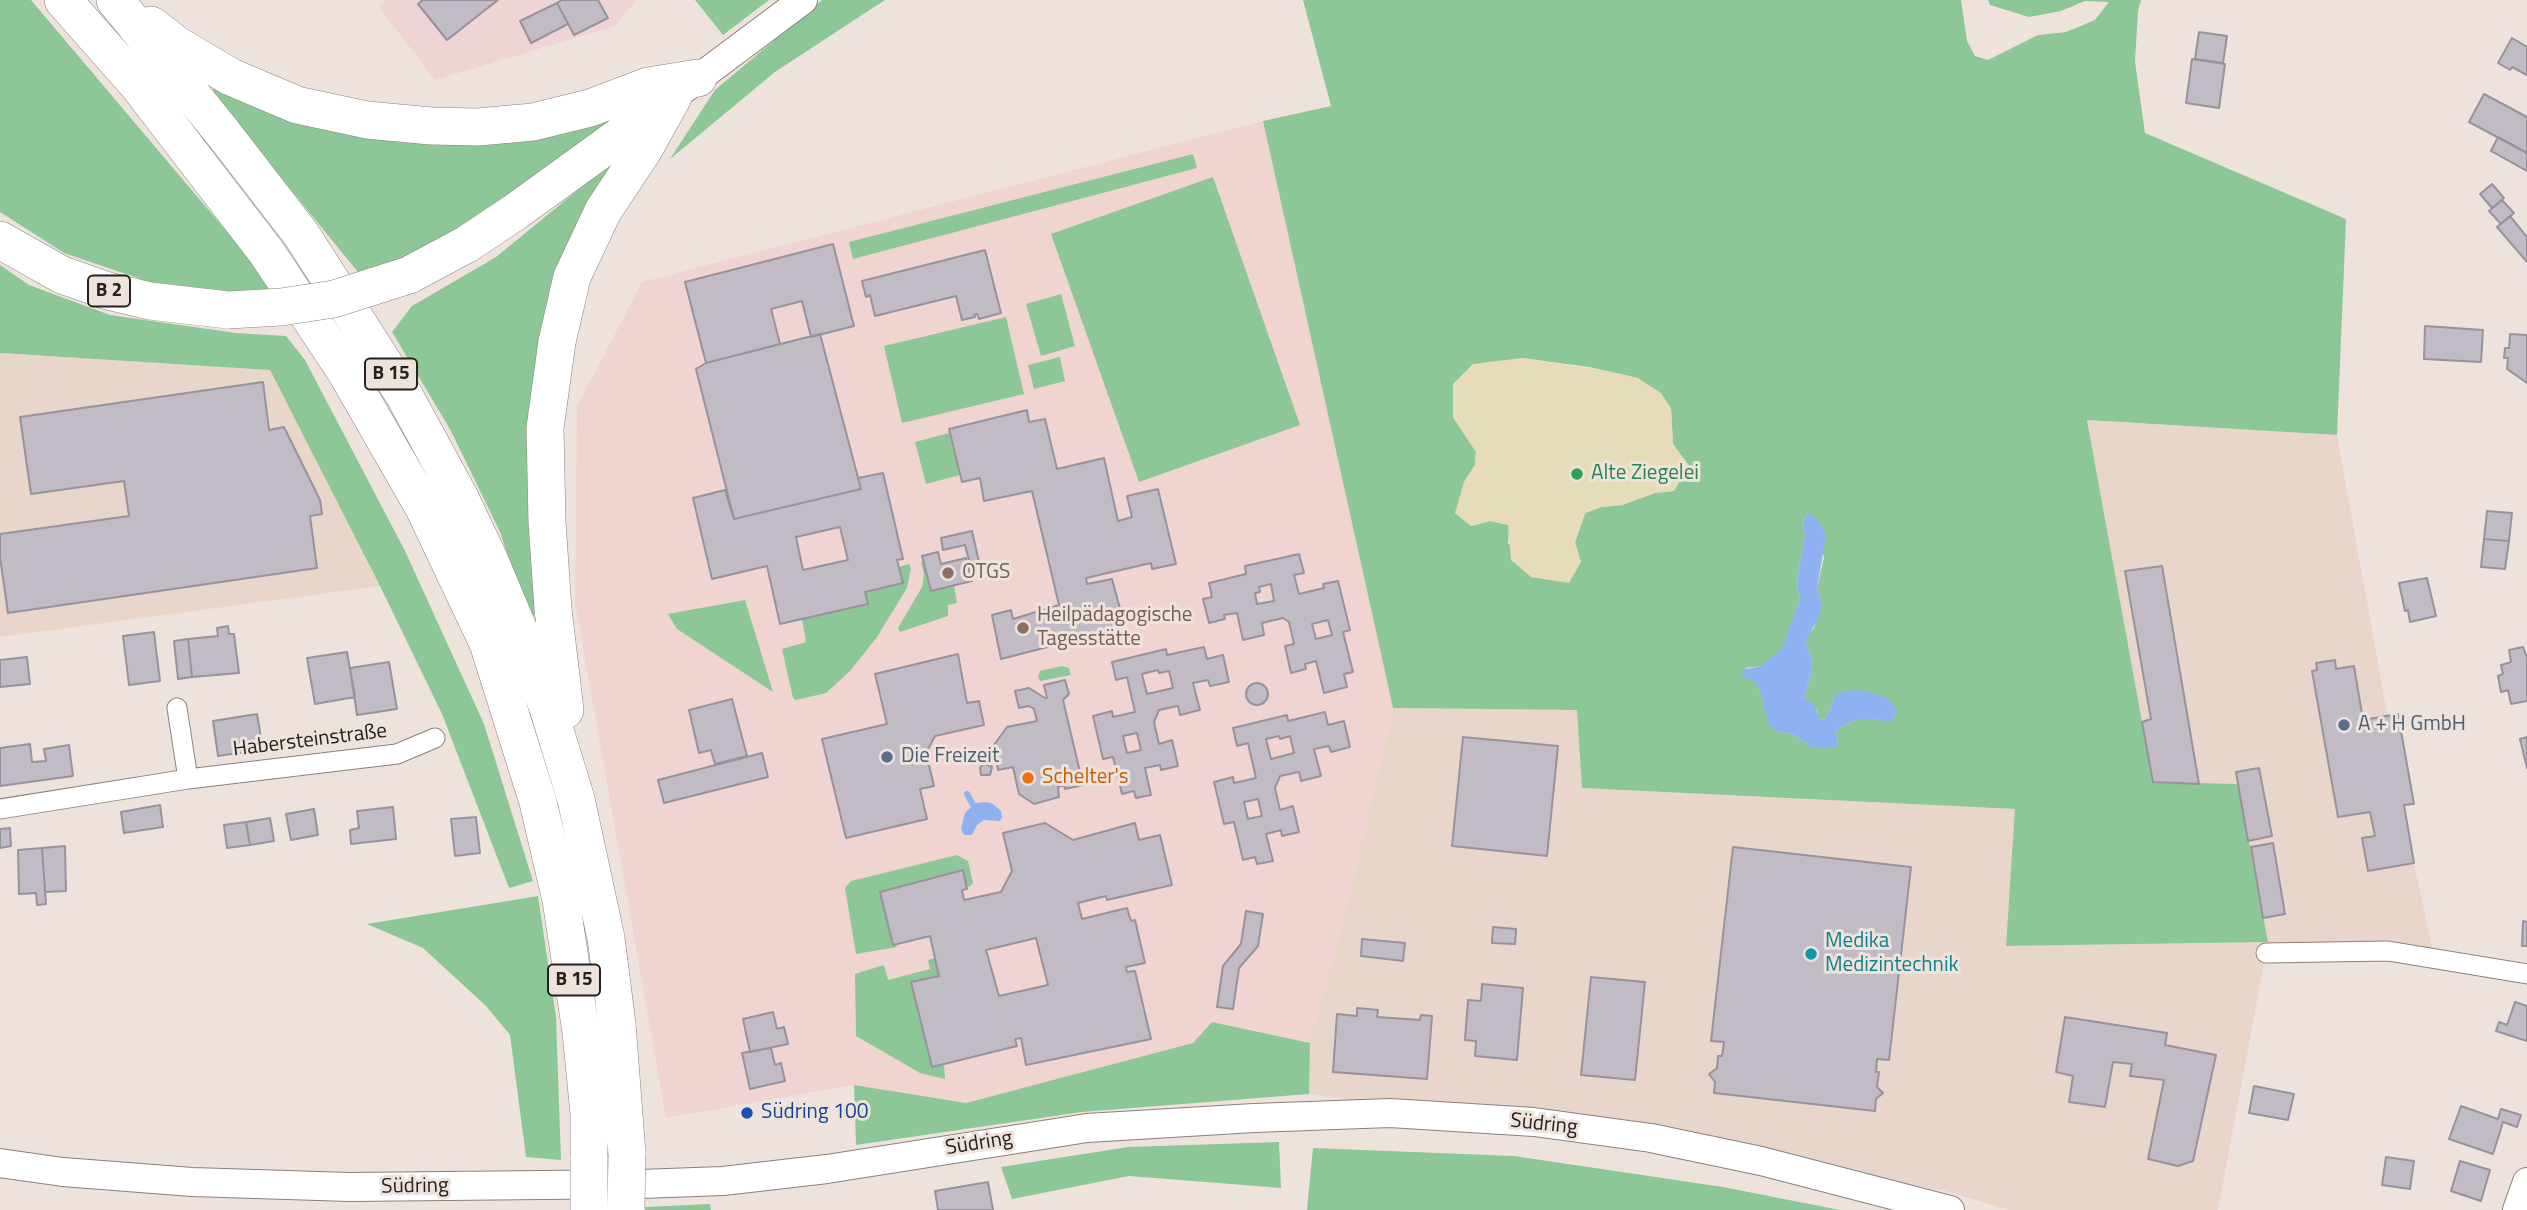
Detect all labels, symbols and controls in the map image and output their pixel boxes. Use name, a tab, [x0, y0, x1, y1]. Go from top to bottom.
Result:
road number: B 2	[88, 276, 130, 306]
road number: B 15	[365, 358, 417, 390]
place label: Alte Ziegelei	[1591, 461, 1699, 487]
marker: Alte Ziegelei	[1569, 466, 1585, 482]
place label: OTGS	[962, 560, 1010, 586]
marker: OTGS	[940, 565, 956, 581]
place label: Heilpädagogische Tagesstätte	[1037, 603, 1192, 653]
marker: Heilpädagogische Tagesstätte	[1015, 620, 1031, 636]
place label: A + H GmbH	[2358, 712, 2466, 738]
marker: A + H GmbH	[2336, 717, 2352, 733]
street label: Habersteinstraße	[232, 719, 388, 763]
place label: Die Freizeit	[901, 744, 999, 770]
marker: Die Freizeit	[879, 749, 895, 765]
place label: Schelter's	[1042, 765, 1129, 791]
marker: Schelter's	[1020, 770, 1036, 786]
place label: Medika Medizintechnik	[1825, 929, 1959, 979]
marker: Medika Medizintechnik	[1803, 946, 1819, 962]
road number: B 15	[548, 964, 600, 996]
place label: Südring 100	[761, 1100, 868, 1126]
marker: Südring 100	[739, 1105, 755, 1121]
street label: Südring	[1509, 1109, 1579, 1141]
street label: Südring	[944, 1126, 1014, 1162]
street label: Südring	[381, 1174, 449, 1200]

